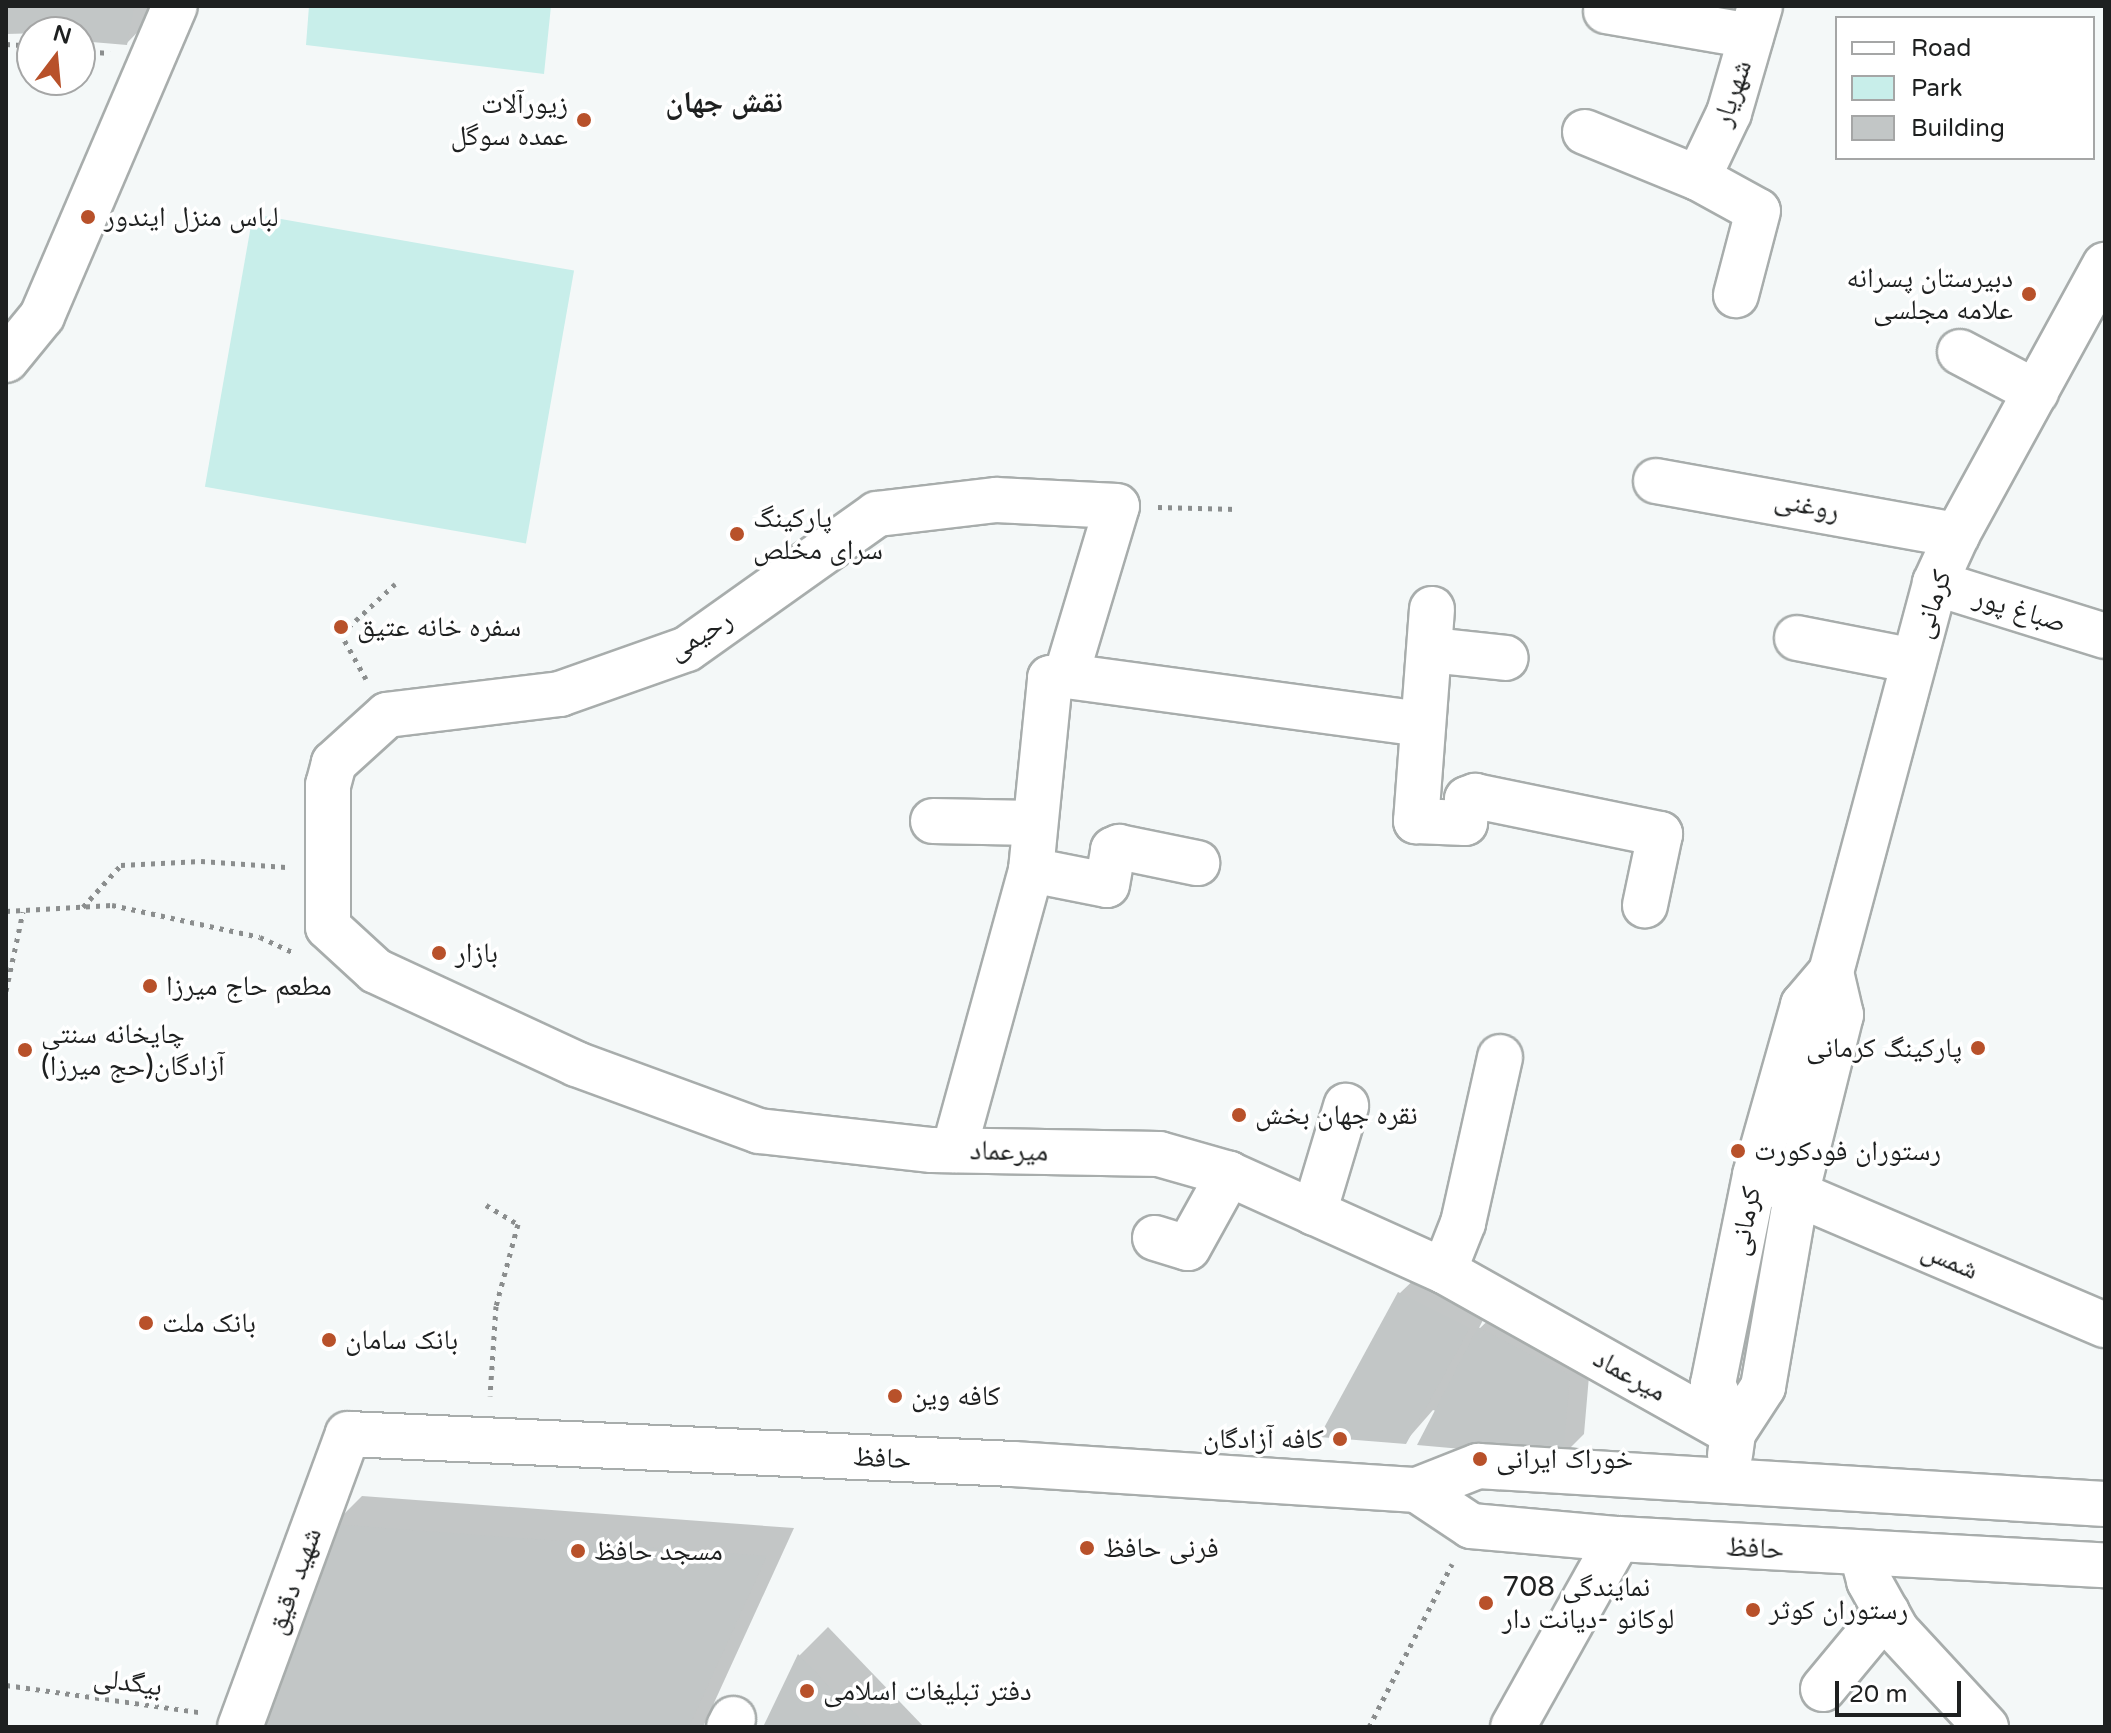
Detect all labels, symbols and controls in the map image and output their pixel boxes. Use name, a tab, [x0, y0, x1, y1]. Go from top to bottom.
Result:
north arrow	[16, 16, 96, 96]
legend	[1835, 16, 2095, 160]
text: N	[50, 20, 74, 50]
text: Road	[1911, 34, 1971, 63]
street label: شهریار	[1705, 55, 1759, 131]
text: Park	[1911, 74, 1962, 103]
district label: نقش جهان	[665, 85, 783, 121]
place label: زیورآلات عمده سوگل	[451, 87, 568, 153]
marker: زیورآلات عمده سوگل	[575, 111, 593, 129]
text: Building	[1911, 114, 2005, 143]
place label: لباس منزل ایندور	[104, 200, 279, 234]
marker: لباس منزل ایندور	[79, 208, 97, 226]
place label: دبیرستان پسرانه علامه مجلسی	[1847, 261, 2013, 327]
marker: دبیرستان پسرانه علامه مجلسی	[2020, 285, 2038, 303]
street label: روغنی	[1772, 482, 1842, 528]
place label: پارکینگ سرای مخلص	[753, 501, 883, 567]
marker: پارکینگ سرای مخلص	[728, 525, 746, 543]
street label: کرمانی	[1905, 566, 1959, 642]
street label: صباغ پور	[1970, 580, 2070, 640]
street label: رحیمی	[662, 603, 738, 667]
place label: سفره خانه عتیق	[357, 610, 521, 644]
marker: سفره خانه عتیق	[332, 618, 350, 636]
place label: بازار	[455, 936, 498, 970]
marker: بازار	[430, 944, 448, 962]
place label: مطعم حاج ميرزا	[166, 969, 332, 1003]
marker: مطعم حاج ميرزا	[141, 977, 159, 995]
place label: چایخانه سنتی آزادگان(حج میرزا)	[41, 1017, 225, 1083]
place label: پارکینگ کرمانی	[1806, 1031, 1962, 1065]
marker: پارکینگ کرمانی	[1969, 1039, 1987, 1057]
marker: چایخانه سنتی آزادگان(حج میرزا)	[16, 1041, 34, 1059]
place label: نقره جهان بخش	[1255, 1098, 1418, 1132]
marker: نقره جهان بخش	[1230, 1106, 1248, 1124]
street label: میرعماد	[969, 1134, 1049, 1168]
place label: رستوران فودکورت	[1754, 1134, 1941, 1168]
marker: رستوران فودکورت	[1729, 1142, 1747, 1160]
street label: کرمانی	[1722, 1184, 1768, 1258]
street label: شمس	[1917, 1233, 1983, 1287]
place label: بانک ملت	[162, 1306, 256, 1340]
marker: بانک ملت	[137, 1314, 155, 1332]
place label: بانک سامان	[345, 1323, 458, 1357]
marker: بانک سامان	[320, 1331, 338, 1349]
street label: میرعماد	[1588, 1341, 1672, 1409]
place label: کافه وین	[911, 1379, 1000, 1413]
marker: کافه وین	[886, 1387, 904, 1405]
place label: کافه آزادگان	[1203, 1422, 1324, 1456]
marker: کافه آزادگان	[1331, 1430, 1349, 1448]
street label: حافظ	[852, 1440, 912, 1476]
place label: خوراک ایرانی	[1496, 1442, 1633, 1476]
marker: خوراک ایرانی	[1471, 1450, 1489, 1468]
street label: شهید دقیق	[259, 1523, 329, 1639]
street label: حافظ	[1725, 1530, 1785, 1566]
place label: فرنی حافظ	[1103, 1531, 1219, 1565]
place label: مسجد حافظ	[594, 1534, 723, 1568]
marker: فرنی حافظ	[1078, 1539, 1096, 1557]
marker: مسجد حافظ	[569, 1542, 587, 1560]
place label: نمایندگی 708 لوکانو -دیانت دار	[1502, 1570, 1674, 1636]
place label: رستوران کوثر	[1769, 1593, 1908, 1627]
marker: نمایندگی 708 لوکانو -دیانت دار	[1477, 1594, 1495, 1612]
marker: رستوران کوثر	[1744, 1601, 1762, 1619]
street label: بیگدلی	[91, 1661, 165, 1703]
scale bar	[1839, 1665, 1965, 1715]
place label: دفتر تبلیغات اسلامی	[823, 1674, 1031, 1708]
text: 20 m	[1849, 1680, 1907, 1709]
marker: دفتر تبلیغات اسلامی	[798, 1682, 816, 1700]

